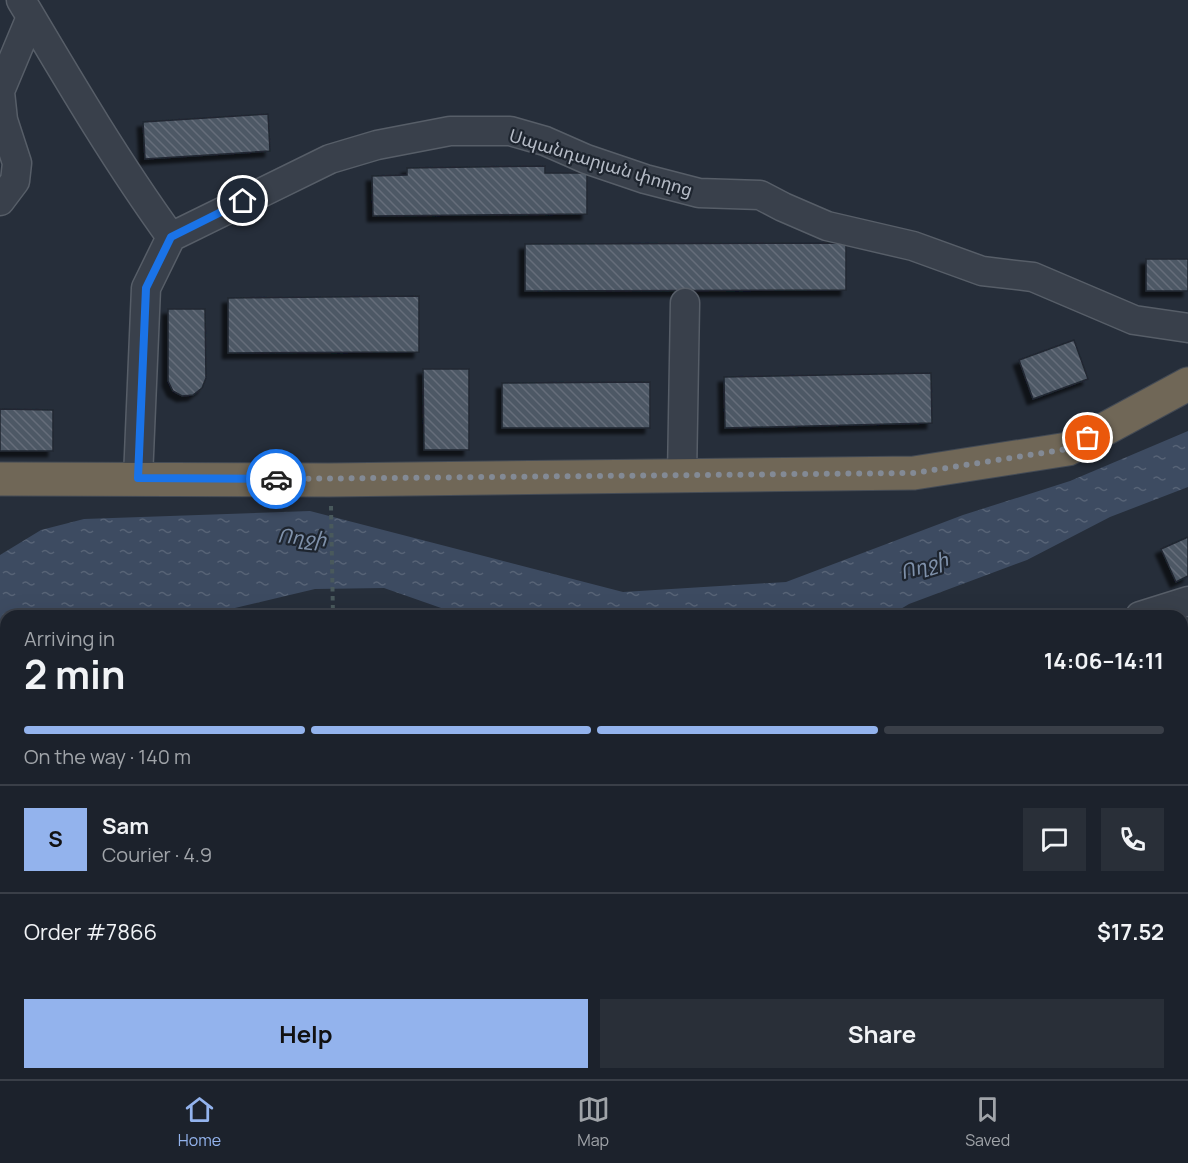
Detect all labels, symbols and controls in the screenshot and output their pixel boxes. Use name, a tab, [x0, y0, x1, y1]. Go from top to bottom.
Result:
street label: Սպանդարյան փողոց	[506, 123, 696, 201]
pin	[217, 175, 268, 226]
icon: home	[226, 184, 259, 217]
pin	[1062, 412, 1113, 463]
icon: bag	[1071, 421, 1104, 454]
courier	[246, 449, 306, 509]
icon: car	[260, 463, 293, 496]
water label: Ողջի	[276, 521, 329, 553]
water label: Ողջի	[896, 545, 953, 585]
text: Arriving in	[24, 625, 115, 652]
text: 14:06–14:11	[1044, 646, 1164, 676]
text: 2 min	[24, 647, 125, 701]
text: On the way · 140 m	[24, 743, 191, 770]
button: chat	[1023, 808, 1086, 871]
button: phone	[1101, 808, 1164, 871]
text: Sam	[102, 811, 149, 841]
text: S	[48, 824, 63, 854]
text: Courier · 4.9	[102, 841, 212, 868]
text: Order #7866	[24, 917, 157, 947]
text: $17.52	[1097, 917, 1164, 947]
button: Help	[24, 999, 588, 1068]
button: Share	[600, 999, 1164, 1068]
tab: Home	[178, 1093, 221, 1151]
tab: Map	[577, 1093, 610, 1151]
tab: Saved	[965, 1093, 1010, 1151]

